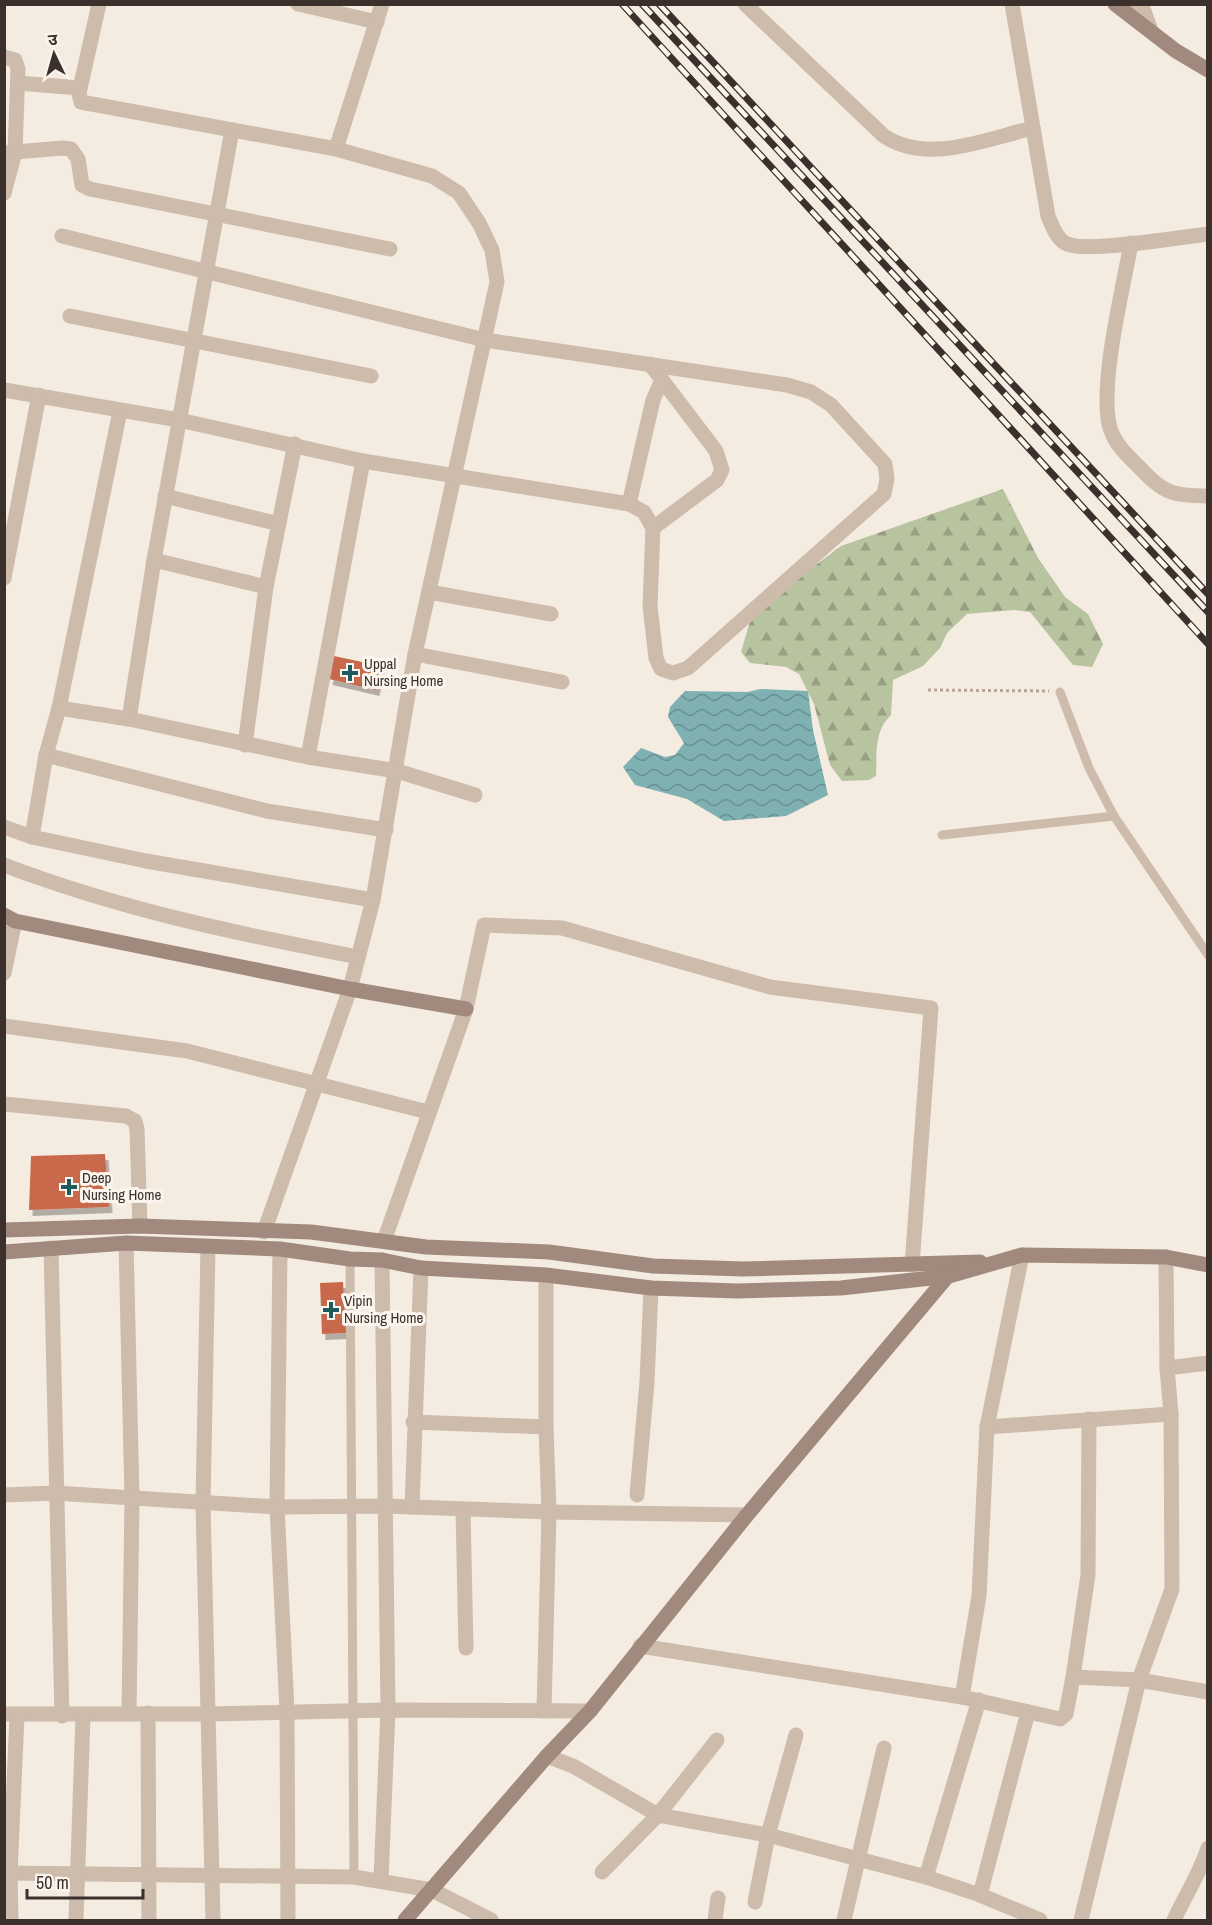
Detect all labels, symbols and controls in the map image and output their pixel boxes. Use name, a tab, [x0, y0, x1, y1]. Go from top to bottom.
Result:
north arrow	[24, 24, 84, 84]
text: उ	[47, 28, 59, 50]
place label: Uppal Nursing Home	[364, 653, 443, 691]
marker: Uppal Nursing Home	[341, 664, 359, 682]
place label: Deep Nursing Home	[82, 1167, 161, 1205]
marker: Deep Nursing Home	[60, 1178, 78, 1196]
place label: Vipin Nursing Home	[344, 1290, 423, 1328]
marker: Vipin Nursing Home	[322, 1301, 340, 1319]
scale bar	[27, 1862, 142, 1900]
text: 50 m	[36, 1870, 69, 1895]

